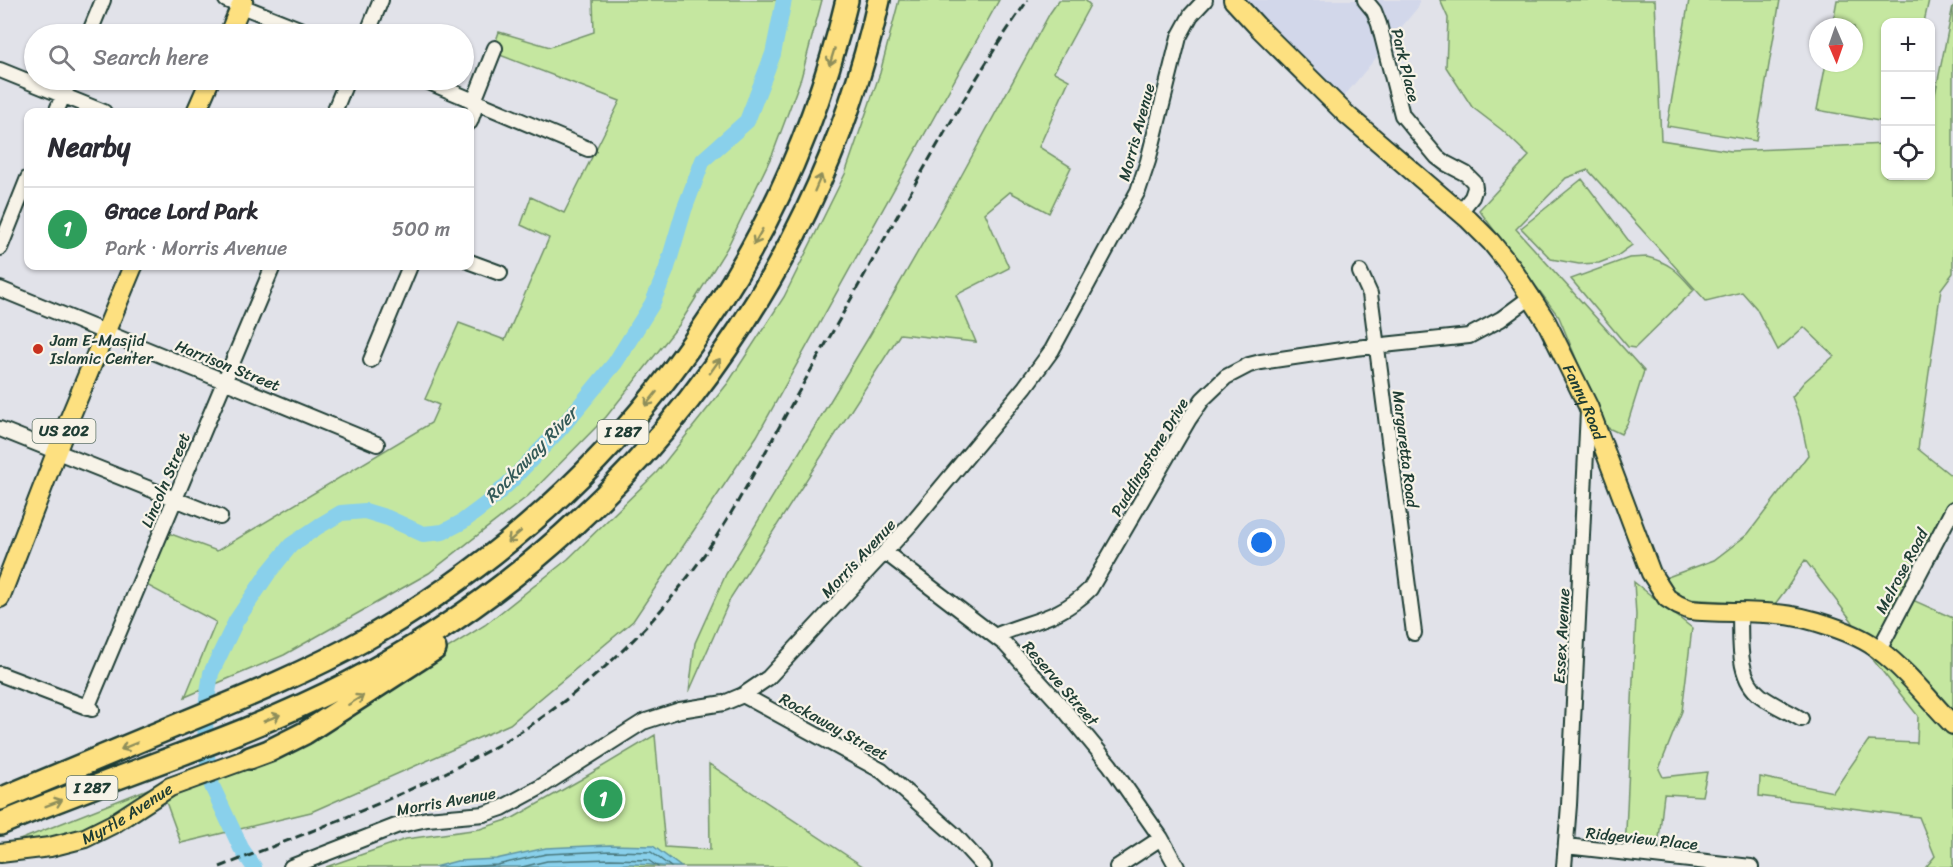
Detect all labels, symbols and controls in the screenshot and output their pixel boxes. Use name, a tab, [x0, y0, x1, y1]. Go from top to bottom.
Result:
north arrow	[1809, 18, 1863, 72]
map controls	[1881, 18, 1935, 180]
button: +	[1881, 18, 1935, 72]
search box	[24, 24, 474, 90]
street label: Park Place	[1382, 25, 1429, 105]
text: Search here	[93, 38, 209, 77]
icon: search	[45, 41, 78, 74]
one-way arrow	[826, 47, 837, 66]
button: −	[1881, 72, 1935, 126]
street label: Morris Avenue	[1109, 80, 1163, 184]
text: Nearby	[48, 124, 130, 170]
button: locate	[1881, 126, 1935, 180]
one-way arrow	[814, 174, 825, 192]
text: Grace Lord Park	[105, 192, 259, 231]
text: 1	[63, 212, 72, 247]
text: 500 m	[392, 212, 450, 247]
one-way arrow	[752, 227, 763, 245]
text: Park · Morris Avenue	[105, 231, 287, 266]
place label: Jam E-Masjid Islamic Center	[49, 326, 154, 373]
street label: Harrison Street	[171, 331, 285, 400]
marker: Jam E-Masjid Islamic Center	[31, 342, 45, 356]
one-way arrow	[709, 358, 721, 374]
street label: Fanny Road	[1554, 359, 1614, 446]
street label: Margaretta Road	[1384, 389, 1427, 511]
one-way arrow	[645, 391, 658, 407]
street label: Puddingstone Drive	[1102, 392, 1197, 522]
water label: Rockaway River	[476, 397, 588, 511]
road number: US 202	[32, 419, 96, 443]
road number: I 287	[598, 420, 648, 444]
street label: Lincoln Street	[132, 428, 199, 532]
street label: Morris Avenue	[813, 512, 903, 605]
street label: Melrose Road	[1867, 522, 1937, 619]
your location	[1247, 528, 1276, 557]
one-way arrow	[506, 531, 522, 544]
street label: Essex Avenue	[1545, 588, 1578, 685]
street label: Reserve Street	[1015, 634, 1107, 733]
street label: Rockaway Street	[774, 684, 894, 768]
one-way arrow	[347, 694, 364, 706]
one-way arrow	[263, 712, 281, 723]
one-way arrow	[120, 741, 139, 752]
street label: Myrtle Avenue	[76, 775, 179, 853]
road number: I 287	[66, 776, 118, 800]
pin: 1	[584, 776, 622, 822]
street label: Morris Avenue	[394, 778, 498, 824]
one-way arrow	[45, 796, 63, 807]
street label: Ridgeview Place	[1585, 818, 1700, 859]

